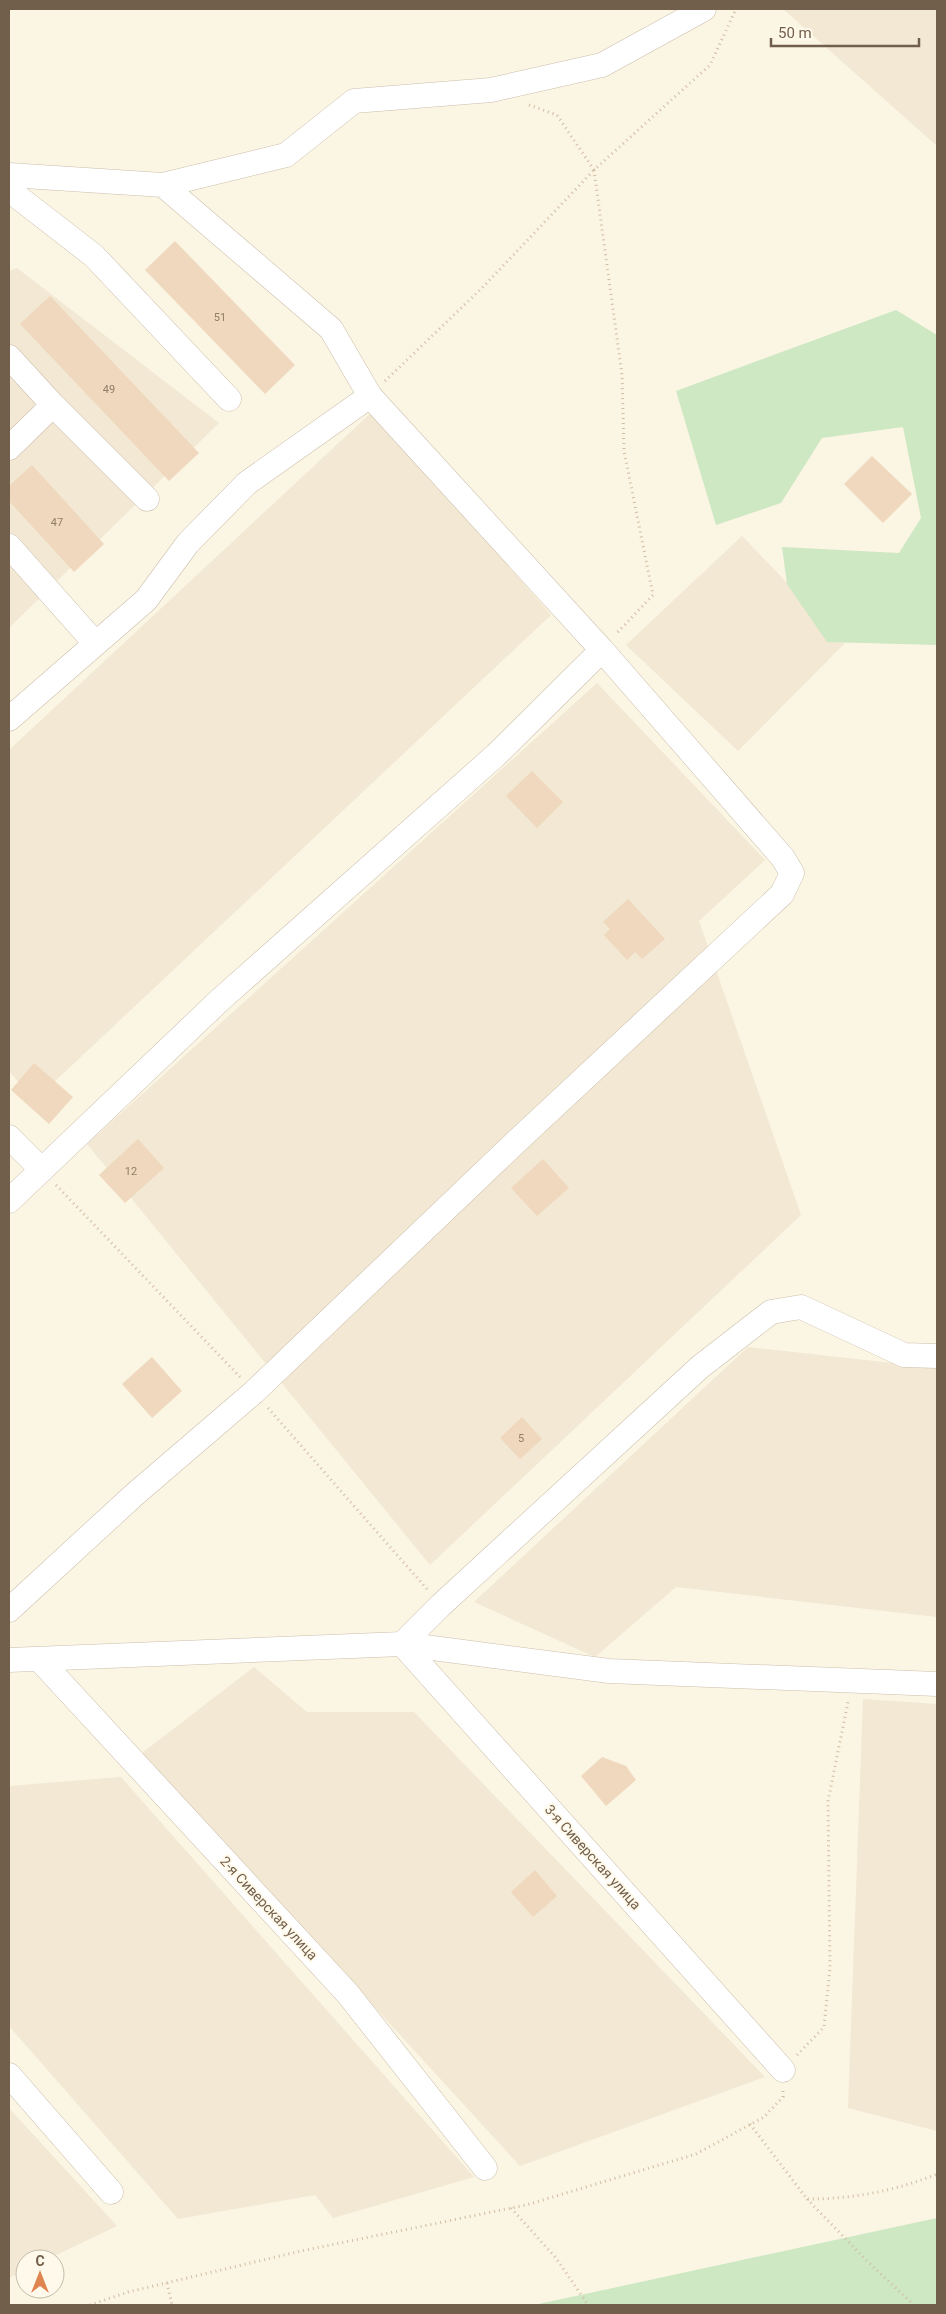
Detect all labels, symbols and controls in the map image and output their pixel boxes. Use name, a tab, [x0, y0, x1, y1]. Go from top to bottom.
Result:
scale bar	[771, 15, 918, 47]
text: 50 m	[778, 24, 812, 42]
house number: 51	[214, 311, 226, 324]
house number: 49	[103, 383, 115, 396]
house number: 47	[51, 516, 63, 529]
house number: 12	[125, 1165, 137, 1178]
house number: 5	[518, 1432, 524, 1445]
street label: 3-я Сиверская улица	[542, 1801, 644, 1913]
street label: 2-я Сиверская улица	[217, 1853, 321, 1963]
north arrow	[15, 2249, 65, 2299]
text: С	[35, 2253, 45, 2269]

